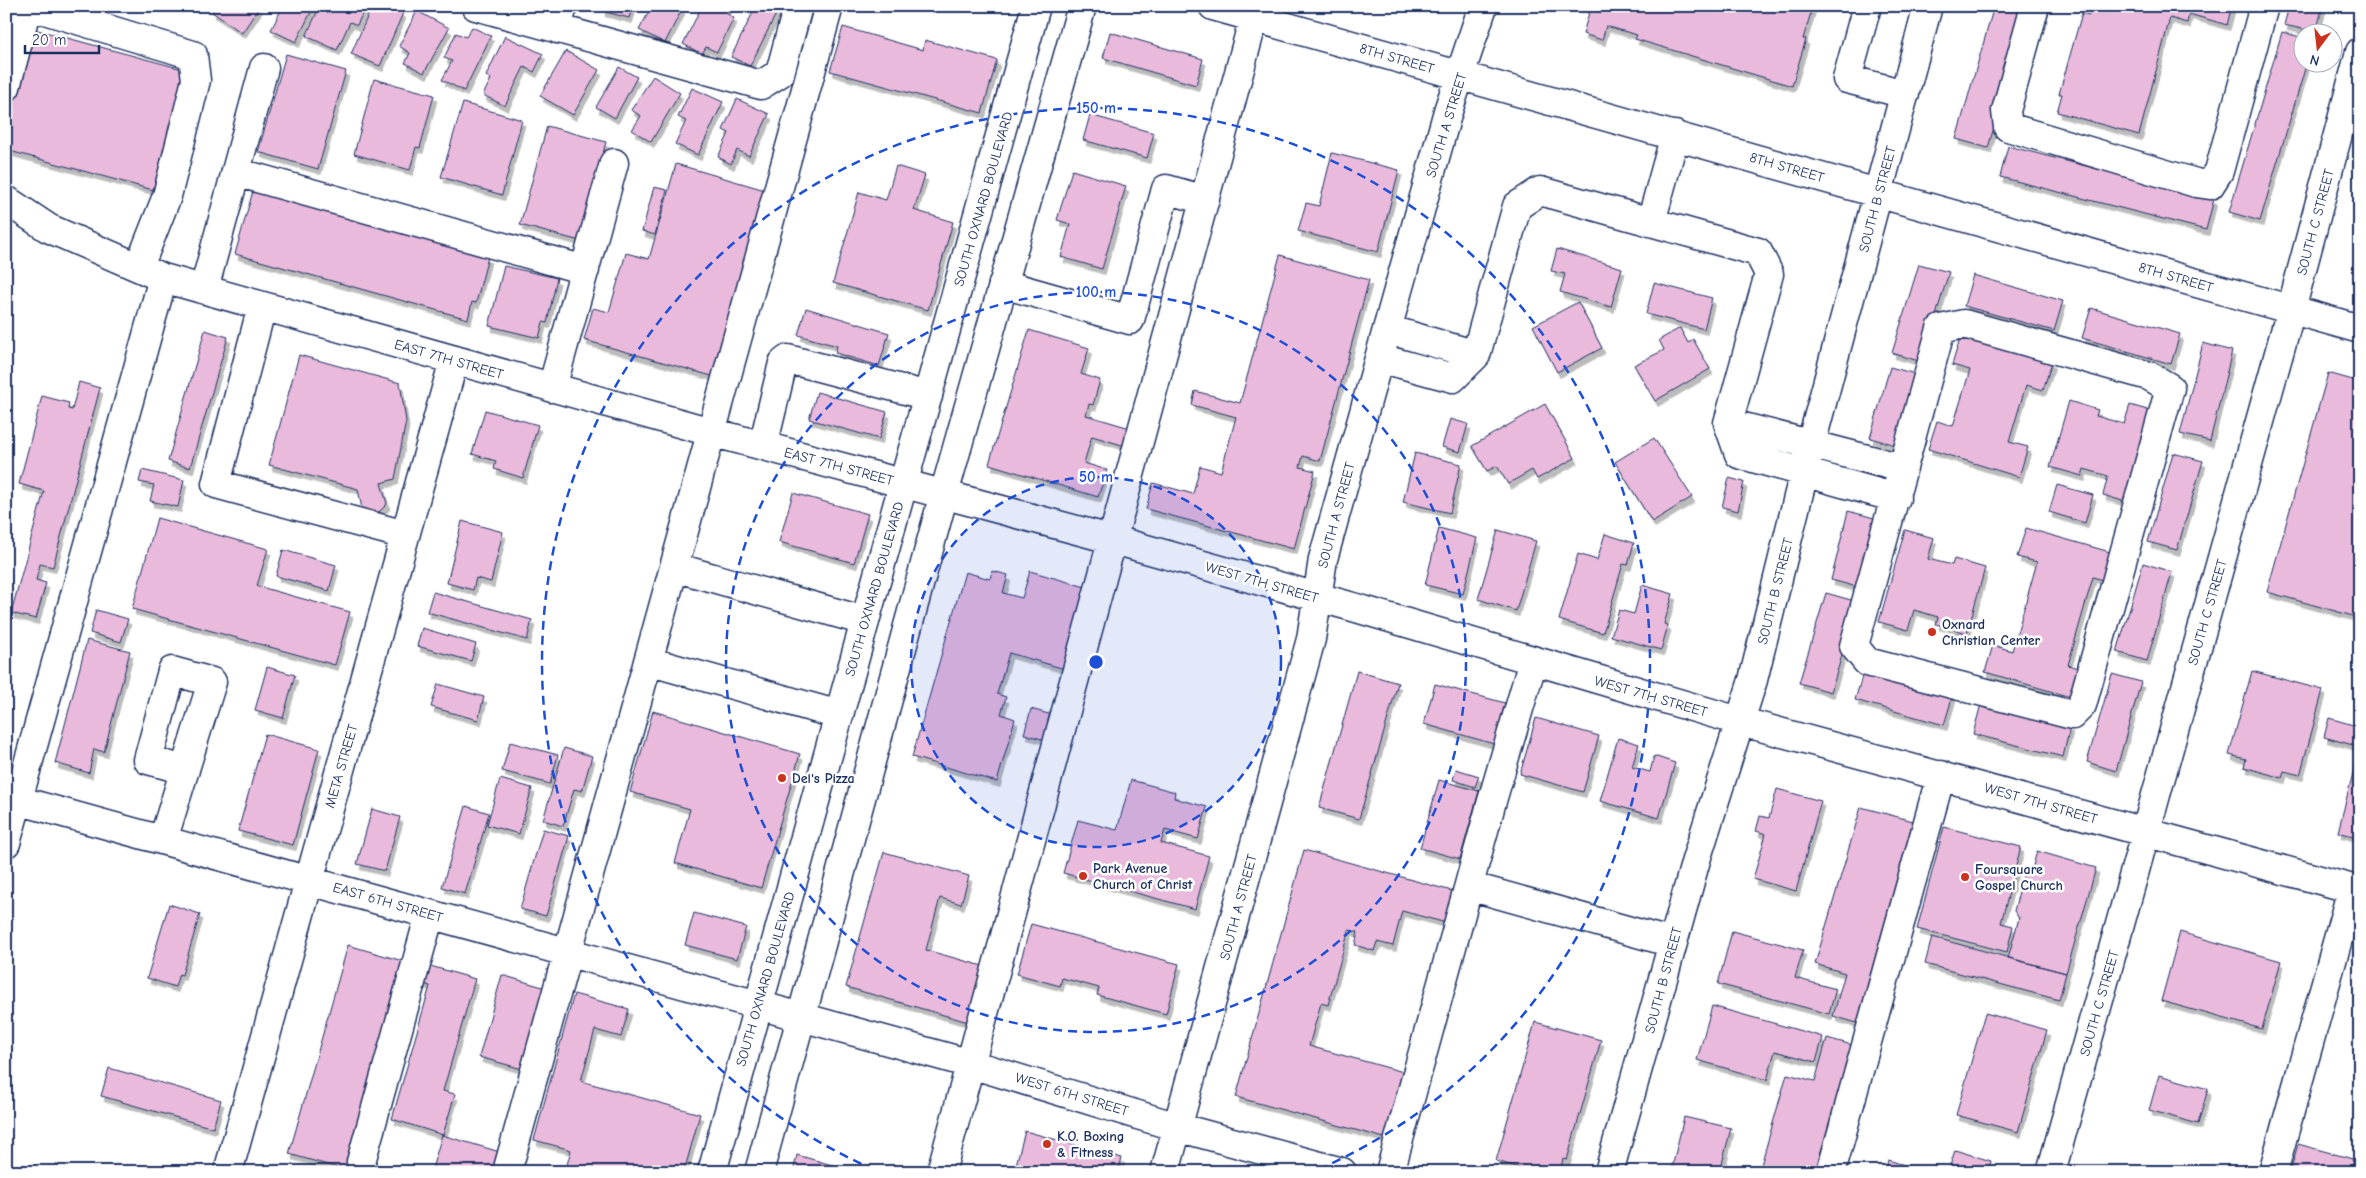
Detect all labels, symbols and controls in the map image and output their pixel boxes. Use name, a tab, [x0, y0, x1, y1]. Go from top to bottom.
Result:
scale bar	[25, 22, 99, 54]
north arrow	[2294, 22, 2344, 72]
text: 20 m	[32, 31, 66, 49]
street label: 8TH STREET	[1358, 40, 1437, 77]
text: N	[2308, 51, 2321, 69]
street label: SOUTH A STREET	[1422, 70, 1471, 180]
text: 150 m	[1076, 99, 1116, 117]
street label: SOUTH OXNARD BOULEVARD	[950, 110, 1017, 288]
street label: SOUTH B STREET	[1855, 143, 1900, 254]
street label: 8TH STREET	[1748, 149, 1827, 186]
street label: SOUTH C STREET	[2293, 166, 2338, 277]
street label: 8TH STREET	[2137, 259, 2216, 296]
text: 100 m	[1076, 283, 1116, 301]
street label: EAST 7TH STREET	[392, 336, 506, 383]
street label: EAST 7TH STREET	[782, 444, 896, 489]
street label: SOUTH A STREET	[1314, 460, 1359, 570]
text: 50 m	[1079, 468, 1113, 486]
street label: SOUTH OXNARD BOULEVARD	[841, 500, 908, 678]
street label: SOUTH B STREET	[1754, 535, 1797, 646]
street label: SOUTH C STREET	[2184, 557, 2231, 667]
street label: WEST 7TH STREET	[1203, 558, 1321, 607]
place label: Oxnard Christian Center	[1942, 616, 2041, 649]
marker: Oxnard Christian Center	[1926, 626, 1938, 638]
centre of rings	[1087, 653, 1105, 671]
street label: WEST 7TH STREET	[1592, 672, 1710, 721]
street label: META STREET	[321, 721, 362, 810]
place label: Del's Pizza	[792, 770, 855, 787]
marker: Del's Pizza	[776, 772, 788, 784]
street label: WEST 7TH STREET	[1982, 779, 2100, 828]
street label: SOUTH A STREET	[1216, 852, 1261, 962]
place label: Park Avenue Church of Christ	[1093, 860, 1193, 893]
place label: Foursquare Gospel Church	[1975, 861, 2063, 894]
marker: Park Avenue Church of Christ	[1077, 870, 1089, 882]
marker: Foursquare Gospel Church	[1959, 871, 1971, 883]
street label: EAST 6TH STREET	[331, 879, 445, 926]
street label: SOUTH OXNARD BOULEVARD	[732, 890, 799, 1068]
street label: SOUTH B STREET	[1641, 924, 1686, 1035]
street label: SOUTH C STREET	[2076, 948, 2123, 1058]
street label: WEST 6TH STREET	[1013, 1069, 1131, 1120]
place label: K.O. Boxing & Fitness	[1057, 1128, 1124, 1161]
marker: K.O. Boxing & Fitness	[1041, 1138, 1053, 1150]

